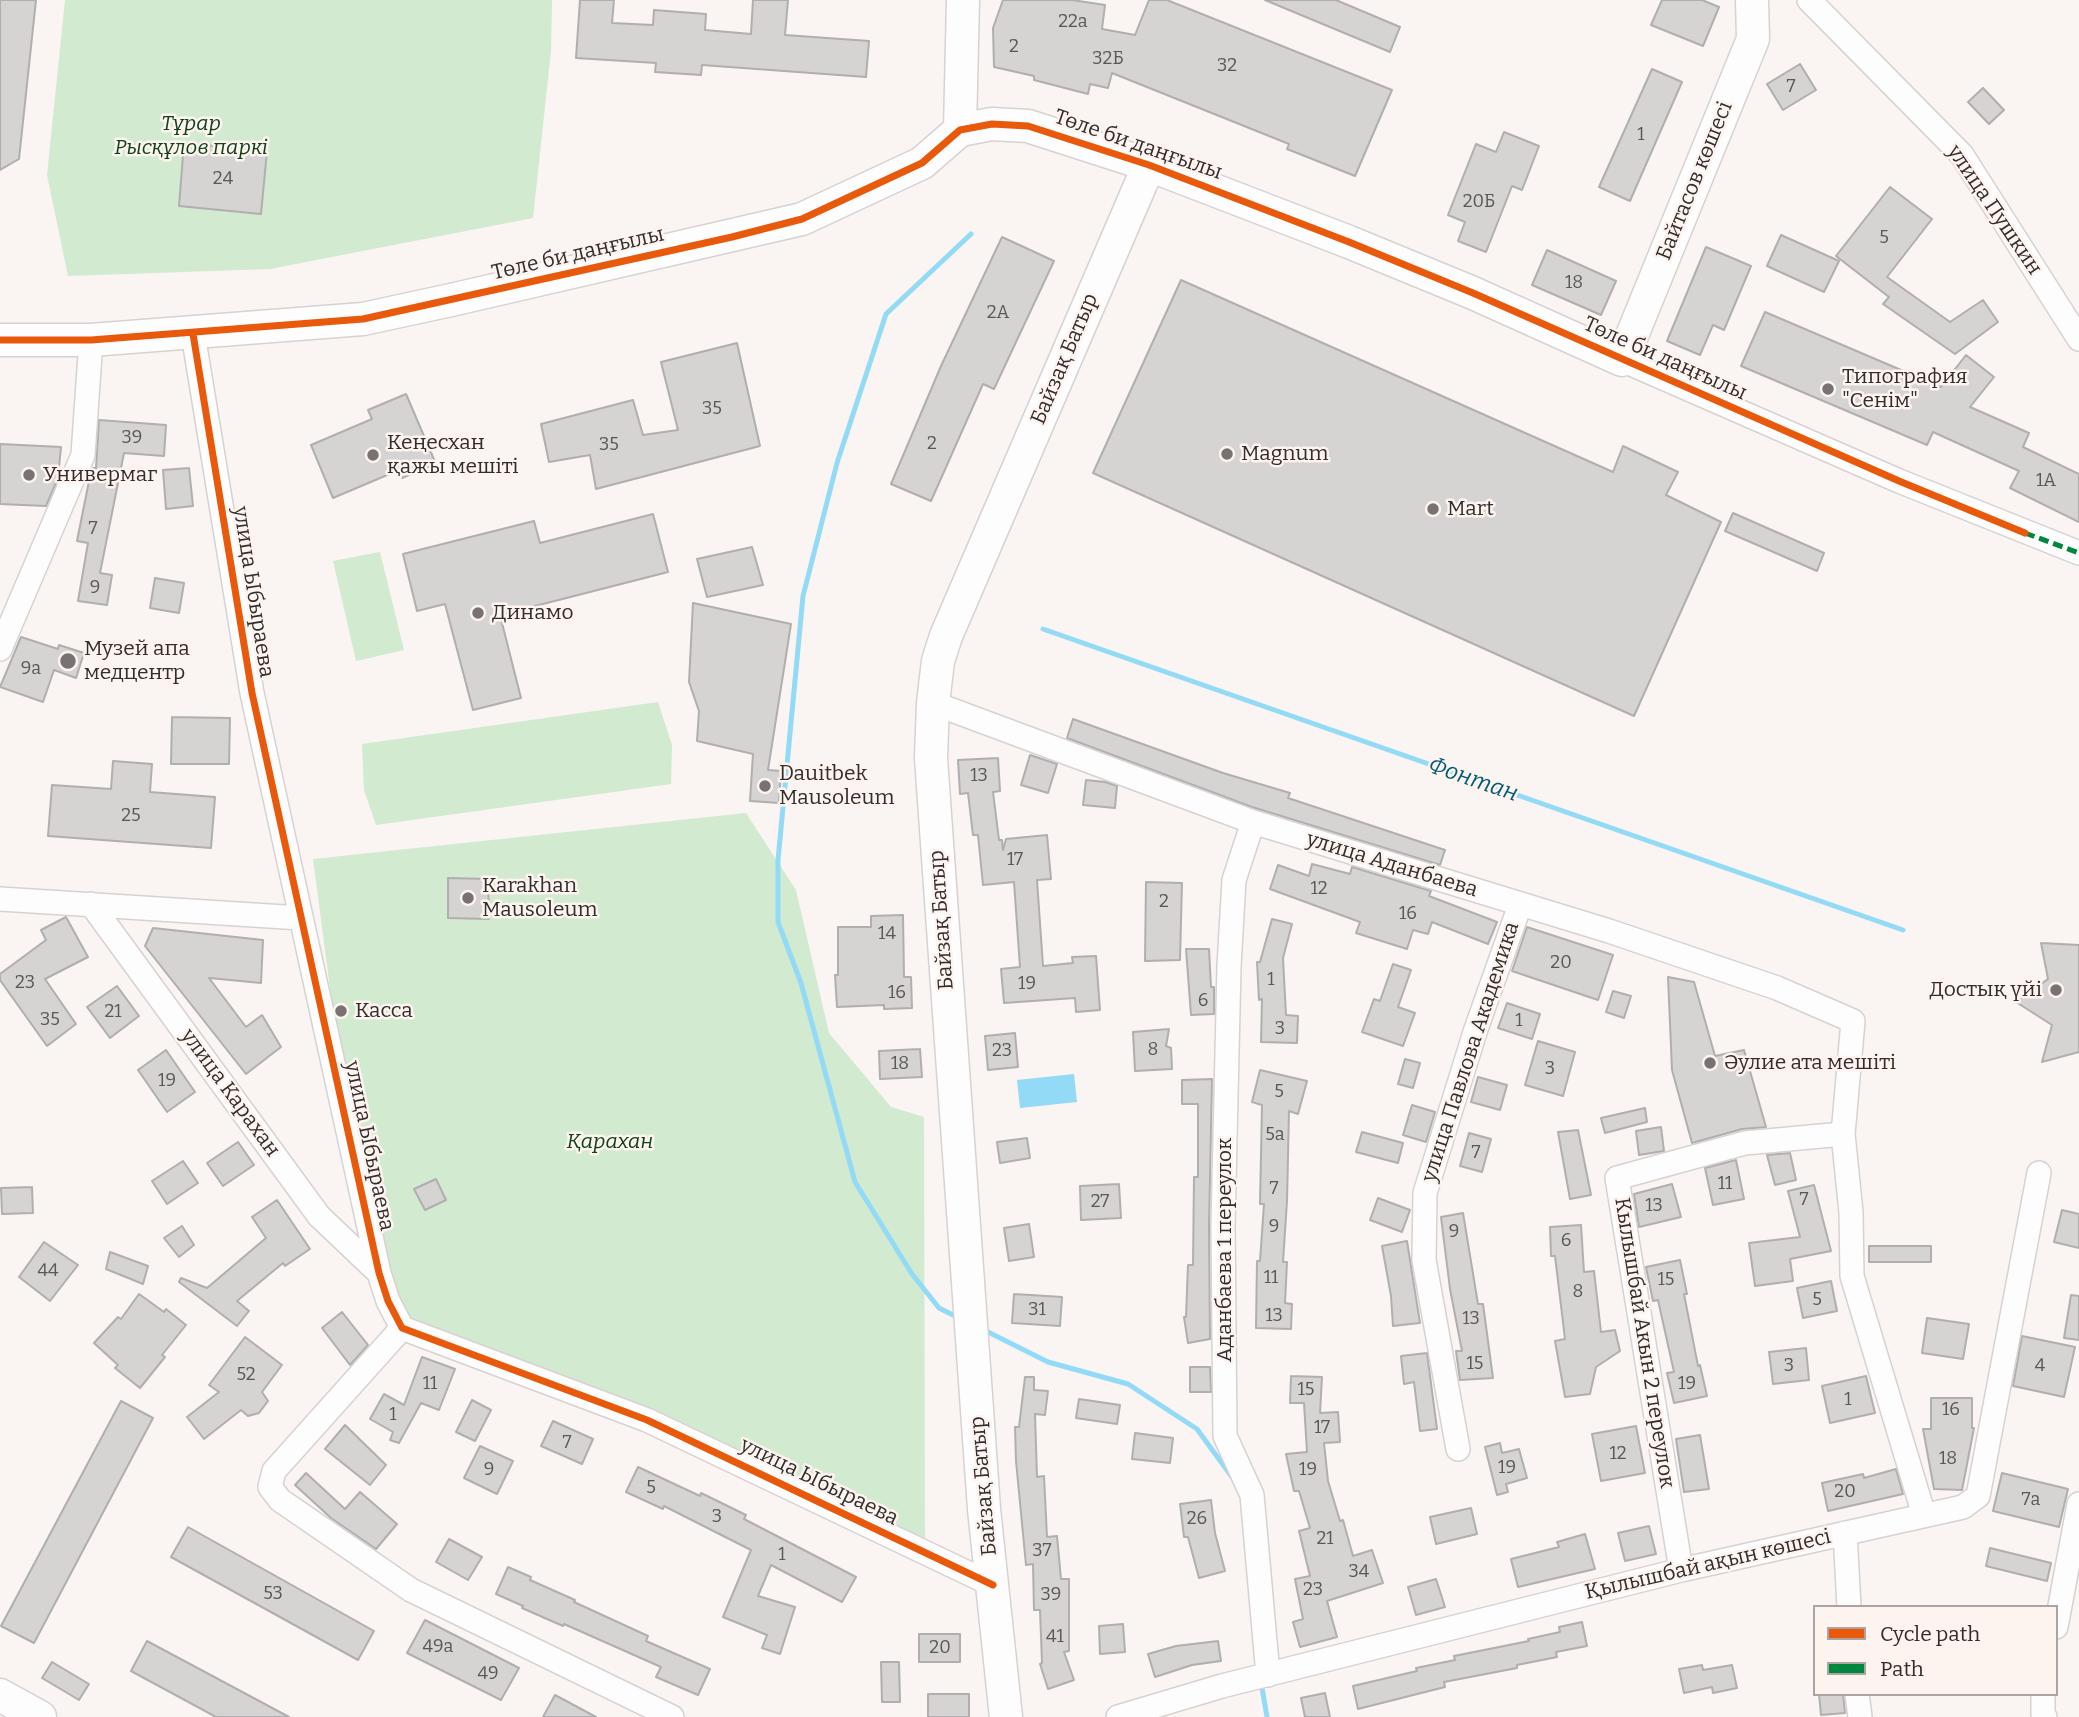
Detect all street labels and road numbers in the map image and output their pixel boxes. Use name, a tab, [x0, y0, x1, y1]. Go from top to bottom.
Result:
street label: Байтасов көшесі	[1652, 98, 1738, 264]
street label: Төле би даңғылы	[1051, 104, 1225, 186]
street label: улица Пушкин	[1941, 140, 2047, 280]
street label: Төле би даңғылы	[489, 222, 667, 286]
street label: Байзақ Батыр	[1026, 290, 1104, 428]
street label: Төле би даңғылы	[1580, 312, 1750, 406]
street label: улица Ыбыраева	[227, 505, 279, 679]
street label: улица Аданбаева	[1303, 827, 1481, 903]
street label: Байзақ Батыр	[925, 849, 959, 991]
street label: улица Павлова Академика	[1417, 919, 1525, 1185]
street label: улица Карахан	[175, 1024, 285, 1162]
street label: улица Ыбыраева	[339, 1059, 399, 1233]
street label: Аданбаева 1 переулок	[1212, 1138, 1238, 1362]
street label: Кылышбай Акын 2 переулок	[1609, 1196, 1679, 1490]
street label: Байзақ Батыр	[965, 1415, 1003, 1557]
street label: улица Ыбыраева	[736, 1433, 902, 1531]
street label: Қылышбай ақын көшесі	[1583, 1524, 1833, 1606]

